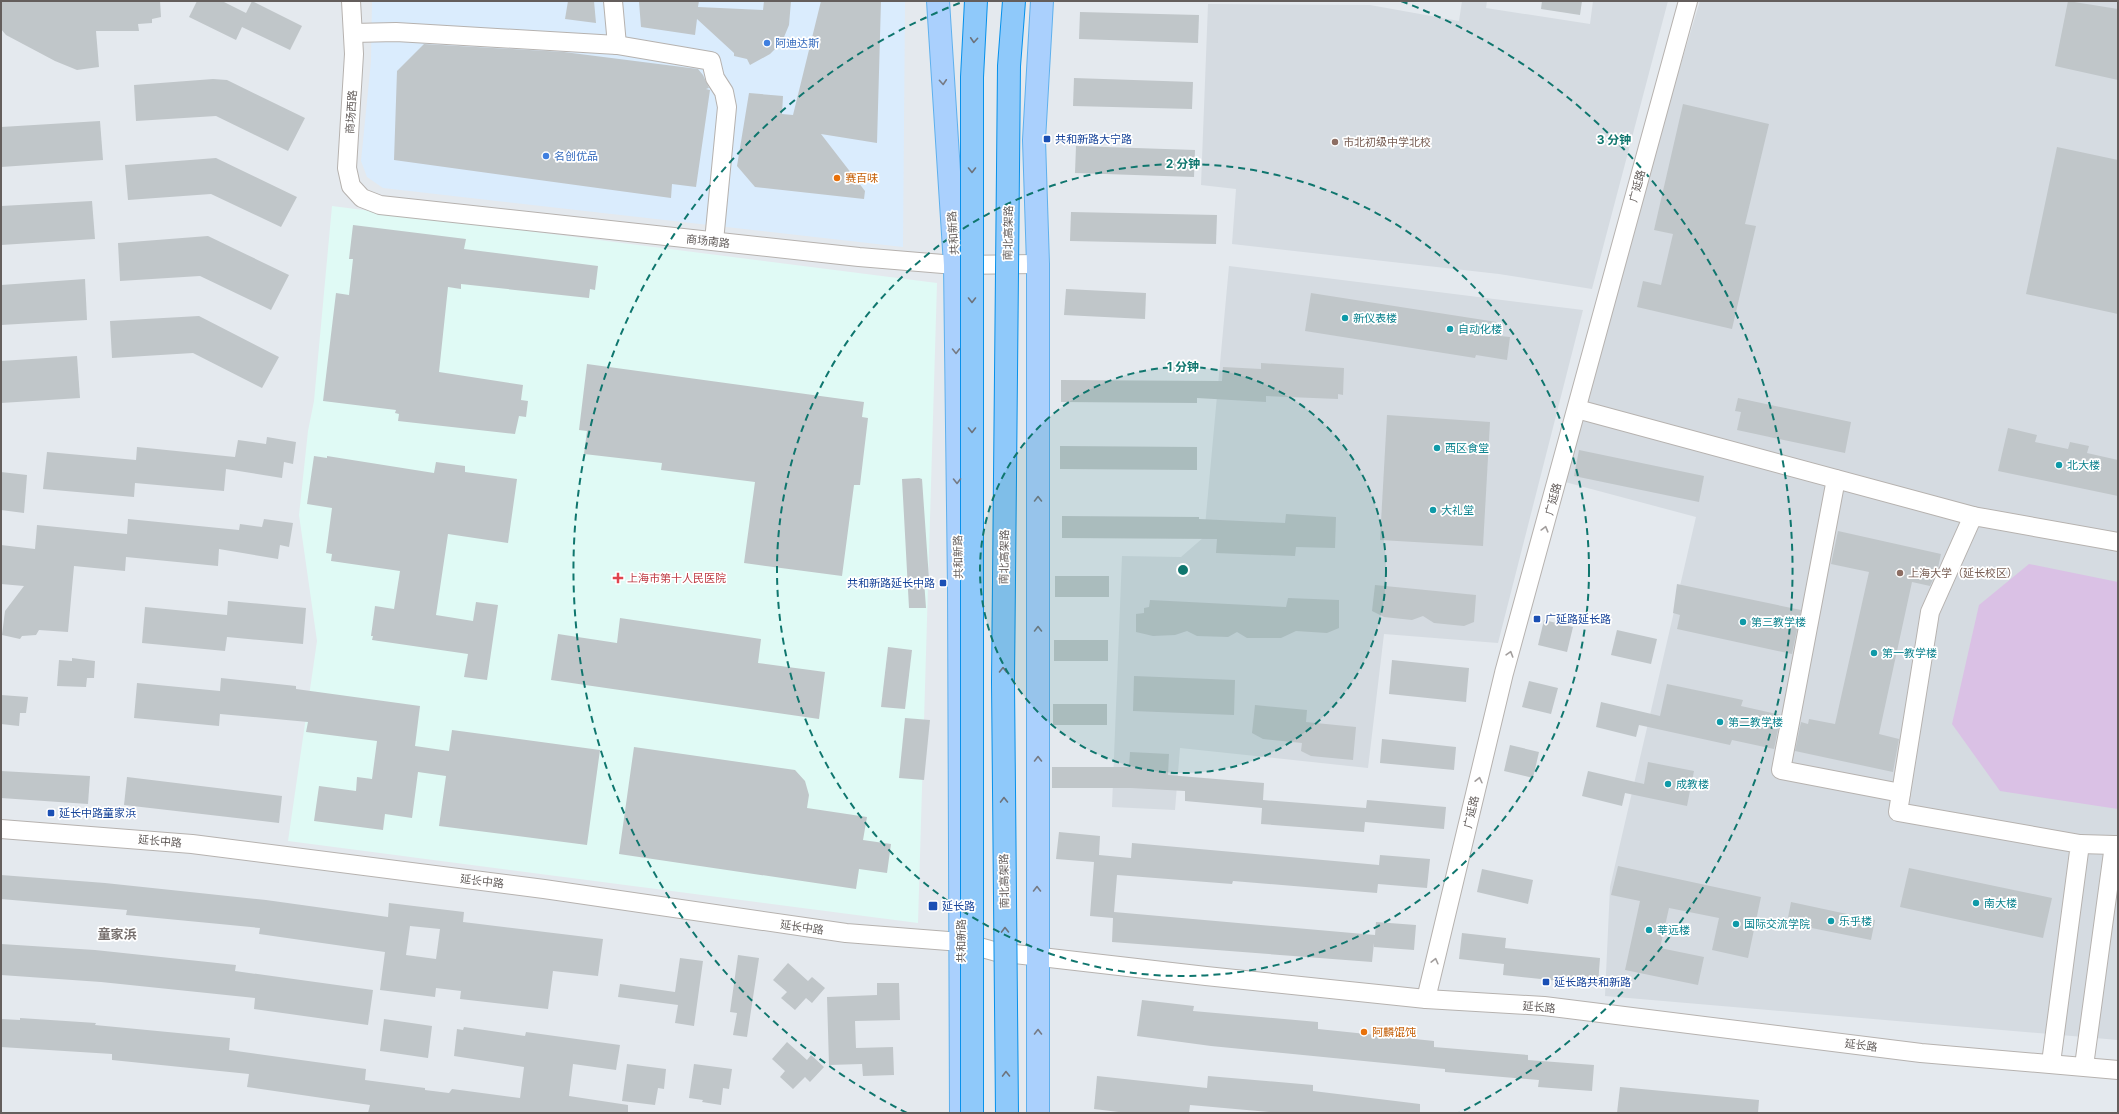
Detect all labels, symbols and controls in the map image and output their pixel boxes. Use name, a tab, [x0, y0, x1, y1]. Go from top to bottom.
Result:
place label: 阿迪达斯	[775, 36, 819, 50]
one-way arrow	[970, 37, 979, 43]
marker: 阿迪达斯	[762, 38, 772, 48]
one-way arrow	[939, 79, 948, 85]
street label: 商场西路	[342, 90, 360, 134]
place label: 共和新路大宁路	[1055, 132, 1132, 146]
text: 3 分钟	[1597, 132, 1631, 147]
marker: 共和新路大宁路	[1042, 134, 1052, 144]
place label: 市北初级中学北校	[1343, 135, 1431, 149]
marker: 市北初级中学北校	[1330, 137, 1340, 147]
place label: 名创优品	[554, 149, 598, 163]
marker: 名创优品	[541, 151, 551, 161]
text: 2 分钟	[1166, 156, 1200, 171]
one-way arrow	[968, 167, 976, 173]
street label: 广延路	[1626, 168, 1648, 204]
place label: 赛百味	[845, 171, 878, 185]
marker: 赛百味	[832, 173, 842, 183]
street label: 南北高架路	[1001, 205, 1015, 261]
street label: 共和新路	[944, 211, 962, 255]
street label: 商场南路	[685, 232, 731, 250]
one-way arrow	[968, 297, 976, 303]
place label: 新仪表楼	[1353, 311, 1397, 325]
marker: 新仪表楼	[1340, 313, 1350, 323]
place label: 自动化楼	[1458, 322, 1502, 336]
marker: 自动化楼	[1445, 324, 1455, 334]
one-way arrow	[952, 348, 960, 354]
text: 1 分钟	[1167, 359, 1199, 374]
one-way arrow	[968, 427, 976, 433]
place label: 西区食堂	[1445, 441, 1489, 455]
marker: 西区食堂	[1432, 443, 1442, 453]
place label: 北大楼	[2067, 458, 2100, 472]
marker: 北大楼	[2054, 460, 2064, 470]
one-way arrow	[953, 478, 961, 484]
street label: 广延路	[1542, 481, 1564, 517]
one-way arrow	[1034, 496, 1042, 502]
place label: 大礼堂	[1441, 503, 1474, 517]
marker: 大礼堂	[1428, 505, 1438, 515]
one-way arrow	[1540, 525, 1549, 532]
street label: 南北高架路	[997, 529, 1011, 585]
street label: 共和新路	[951, 535, 965, 579]
centre of rings	[1176, 563, 1190, 577]
place label: 上海大学（延长校区）	[1908, 566, 2018, 580]
marker: 上海大学（延长校区）	[1895, 568, 1905, 578]
place label: 上海市第十人民医院	[627, 571, 726, 585]
marker: 上海市第十人民医院	[612, 572, 624, 584]
place label: 共和新路延长中路	[847, 576, 935, 590]
marker: 共和新路延长中路	[938, 578, 948, 588]
place label: 广延路延长路	[1545, 612, 1611, 626]
marker: 广延路延长路	[1532, 614, 1542, 624]
place label: 第三教学楼	[1751, 615, 1806, 629]
marker: 第三教学楼	[1738, 617, 1748, 627]
one-way arrow	[1034, 626, 1042, 632]
place label: 第一教学楼	[1882, 646, 1937, 660]
marker: 第一教学楼	[1869, 648, 1879, 658]
one-way arrow	[1505, 651, 1514, 658]
one-way arrow	[999, 667, 1007, 673]
place label: 第二教学楼	[1728, 715, 1783, 729]
marker: 第二教学楼	[1715, 717, 1725, 727]
one-way arrow	[1034, 756, 1042, 762]
one-way arrow	[1474, 777, 1482, 783]
place label: 成教楼	[1676, 777, 1709, 791]
marker: 成教楼	[1663, 779, 1673, 789]
street label: 广延路	[1460, 794, 1482, 830]
one-way arrow	[1000, 797, 1008, 803]
place label: 延长中路童家浜	[59, 806, 136, 820]
marker: 延长中路童家浜	[46, 808, 56, 818]
street label: 延长中路	[137, 832, 183, 850]
street label: 南北高架路	[997, 853, 1011, 909]
street label: 延长中路	[459, 871, 505, 891]
one-way arrow	[1033, 886, 1041, 892]
place label: 南大楼	[1984, 896, 2017, 910]
marker: 南大楼	[1971, 898, 1981, 908]
place label: 延长路	[942, 899, 975, 913]
marker: 延长路	[927, 900, 939, 912]
place label: 乐乎楼	[1839, 914, 1872, 928]
marker: 乐乎楼	[1826, 916, 1836, 926]
street label: 延长中路	[779, 917, 825, 937]
place label: 国际交流学院	[1744, 917, 1810, 931]
street label: 共和新路	[954, 919, 968, 963]
marker: 国际交流学院	[1731, 919, 1741, 929]
place label: 莘远楼	[1657, 923, 1690, 937]
marker: 莘远楼	[1644, 925, 1654, 935]
district label: 童家浜	[97, 926, 137, 942]
one-way arrow	[1001, 927, 1009, 933]
one-way arrow	[1431, 958, 1439, 964]
place label: 延长路共和新路	[1554, 975, 1631, 989]
marker: 延长路共和新路	[1541, 977, 1551, 987]
street label: 延长路	[1522, 999, 1556, 1015]
place label: 阿麟馄饨	[1372, 1025, 1416, 1039]
marker: 阿麟馄饨	[1359, 1027, 1369, 1037]
one-way arrow	[1034, 1029, 1042, 1035]
street label: 延长路	[1844, 1036, 1878, 1054]
one-way arrow	[1002, 1071, 1010, 1077]

